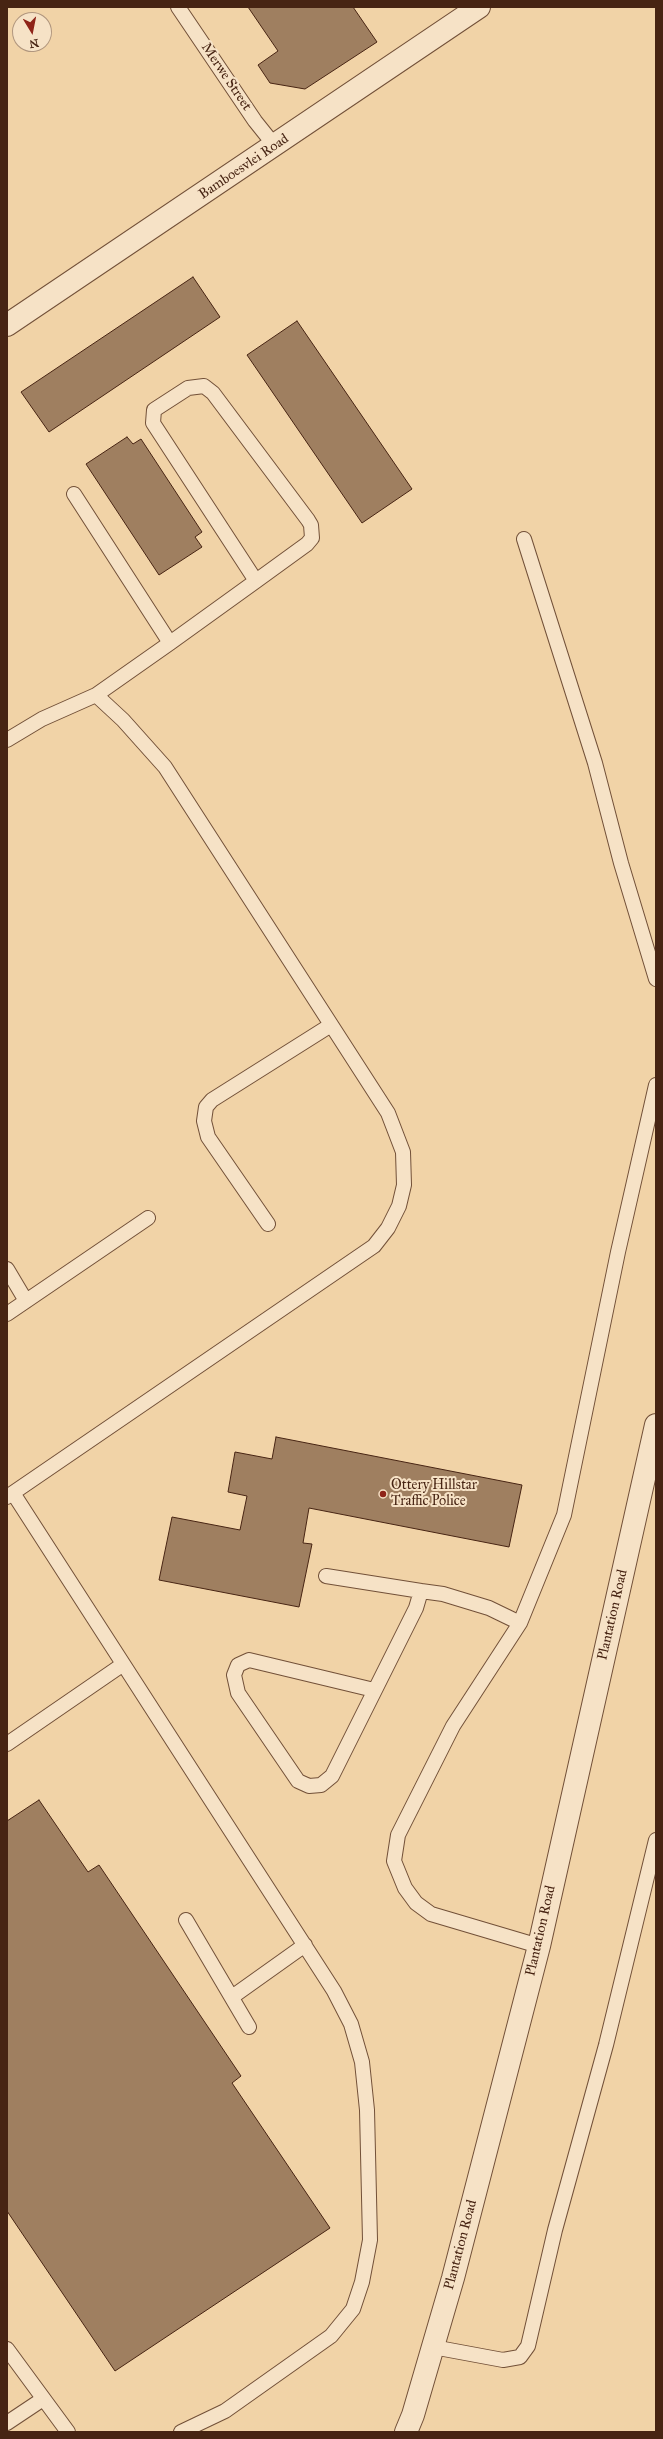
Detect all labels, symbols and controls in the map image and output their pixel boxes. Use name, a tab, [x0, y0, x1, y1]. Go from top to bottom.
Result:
north arrow	[12, 12, 52, 52]
text: N	[28, 36, 40, 51]
street label: Merwe Street	[197, 40, 255, 114]
street label: Bamboesvlei Road	[196, 131, 292, 203]
place label: Ottery Hillstar Traffic Police	[391, 1478, 477, 1510]
marker: Ottery Hillstar Traffic Police	[378, 1489, 388, 1499]
street label: Plantation Road	[594, 1568, 632, 1662]
street label: Plantation Road	[522, 1884, 560, 1978]
street label: Plantation Road	[441, 2198, 481, 2292]

